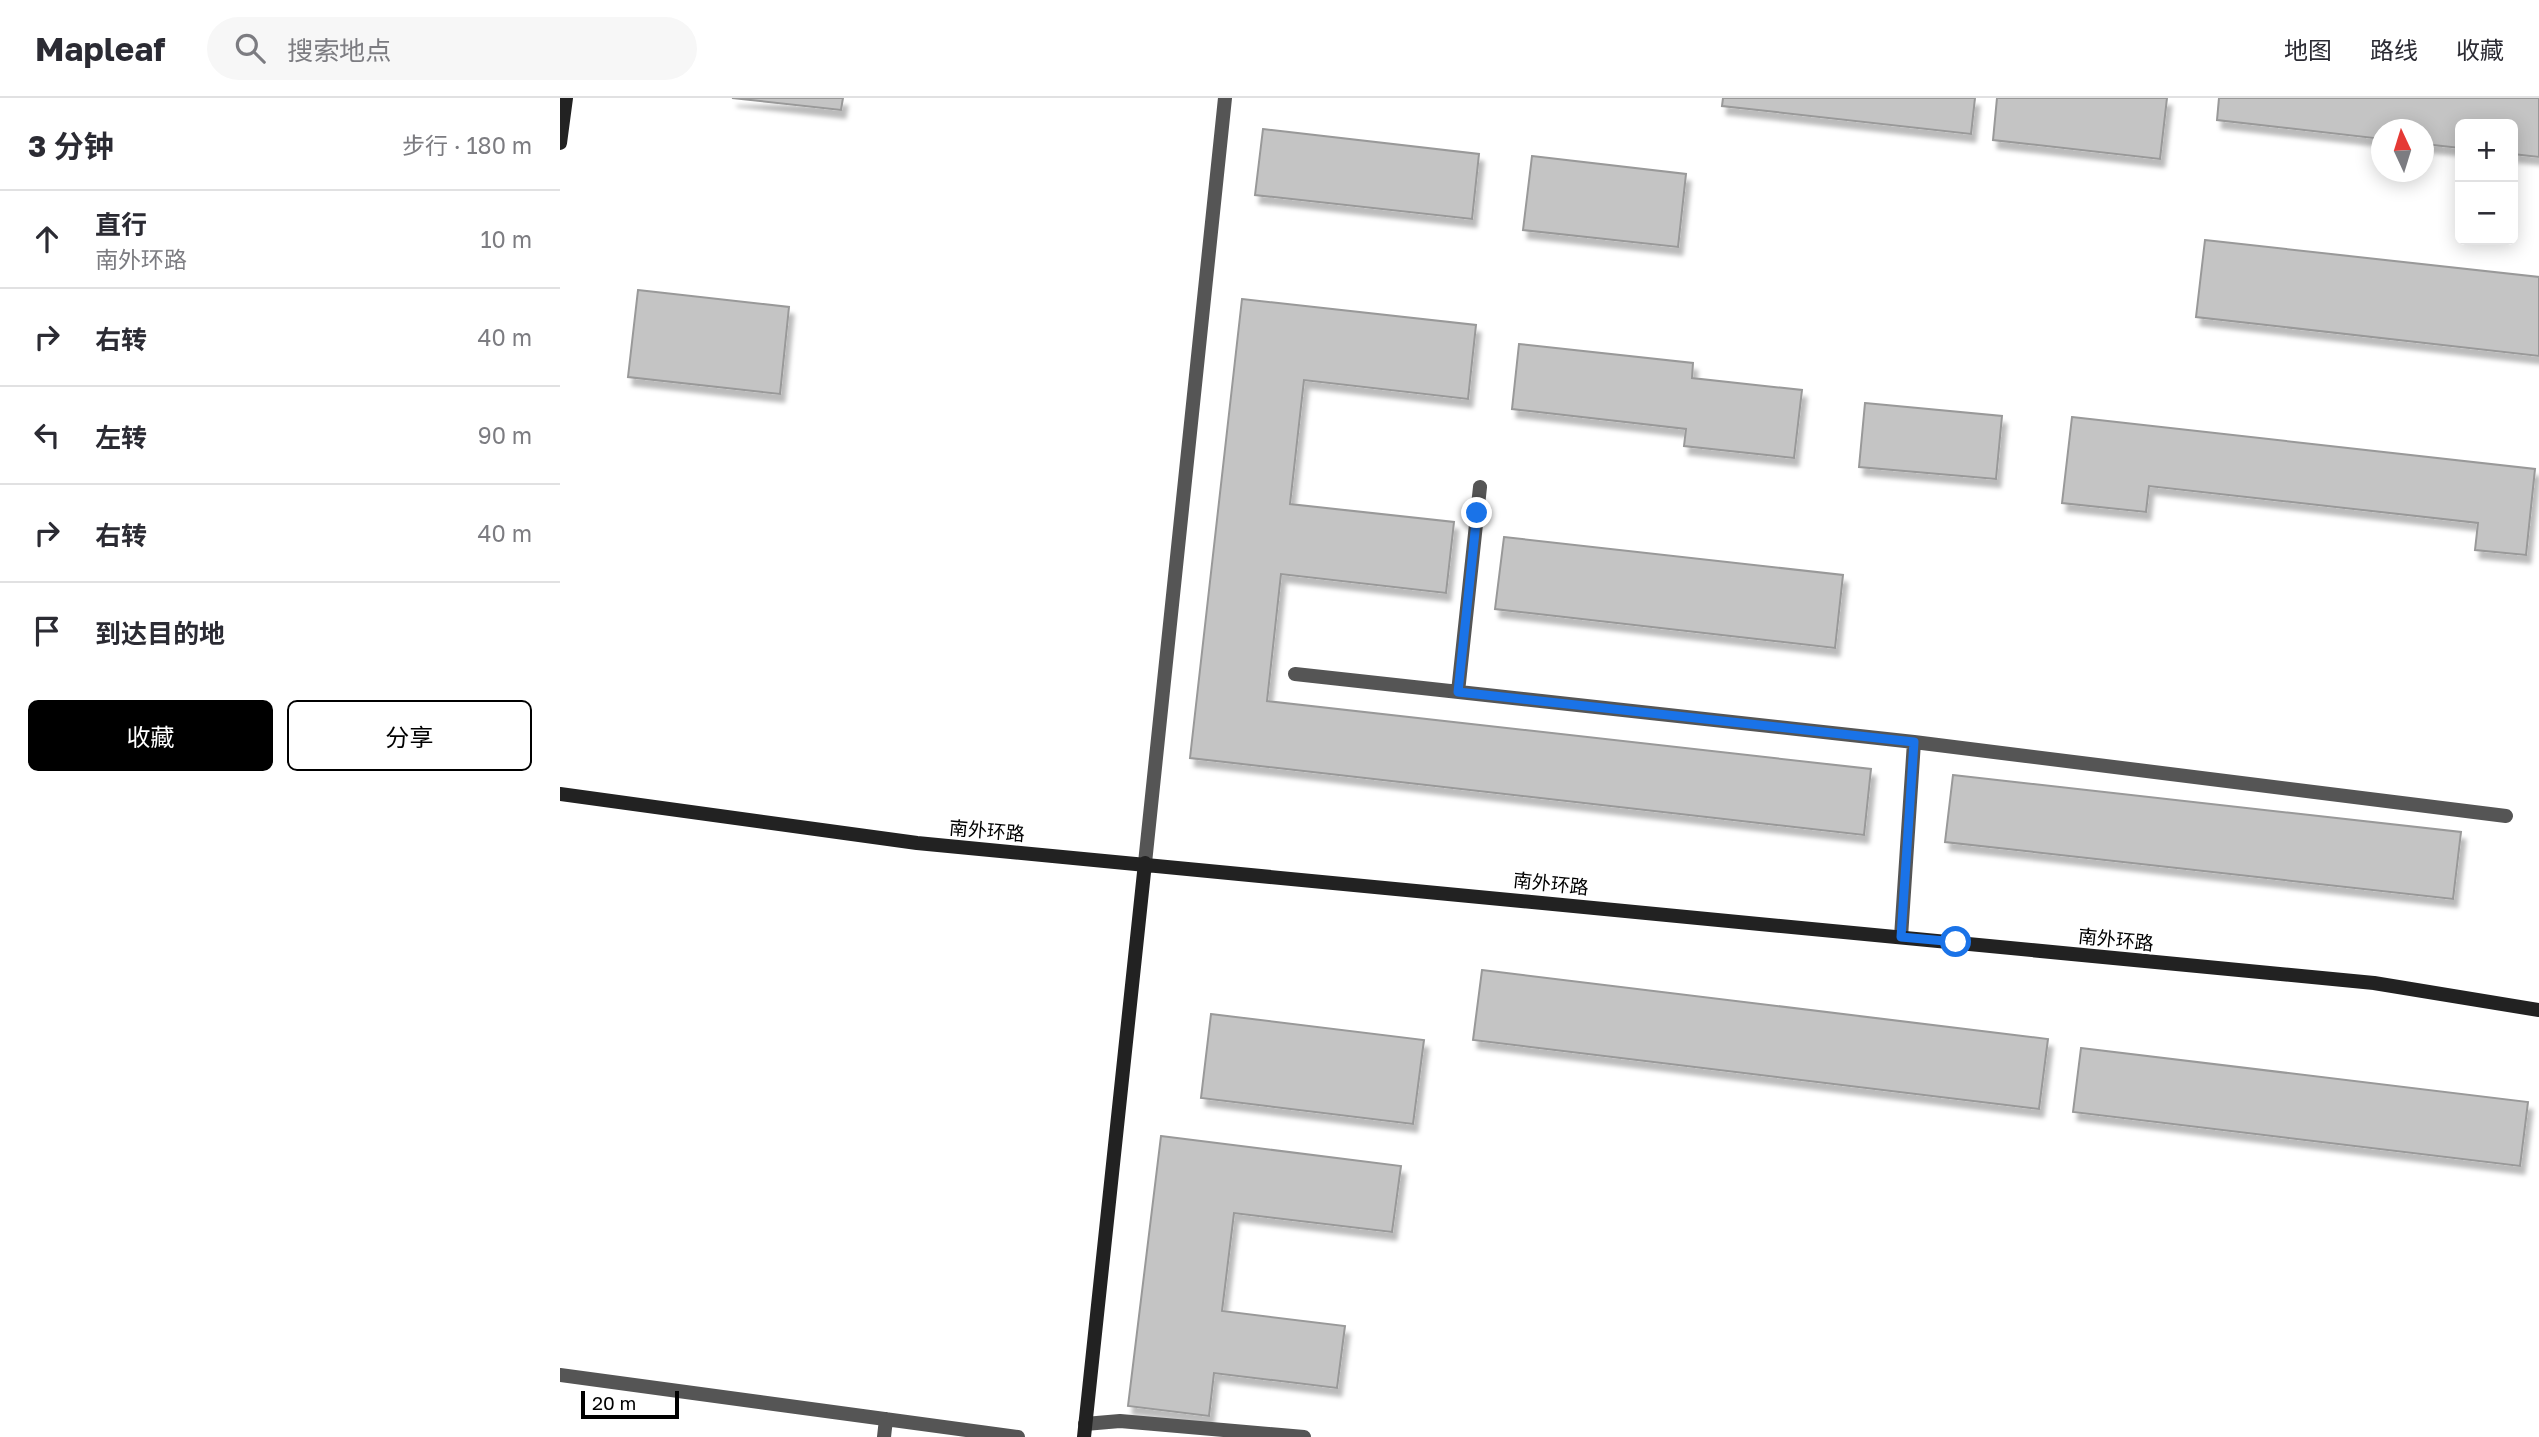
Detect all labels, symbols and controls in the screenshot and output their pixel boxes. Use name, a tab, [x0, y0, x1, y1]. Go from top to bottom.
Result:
search box	[207, 17, 697, 80]
text: Mapleaf	[35, 29, 165, 68]
icon: search	[231, 29, 269, 67]
text: 搜索地点	[287, 35, 391, 66]
text: 地图	[2284, 35, 2332, 64]
text: 路线	[2370, 35, 2418, 64]
text: 收藏	[2456, 35, 2504, 64]
north arrow	[2371, 119, 2434, 182]
map controls	[2455, 119, 2518, 245]
button: +	[2455, 119, 2518, 182]
text: 3 分钟	[28, 128, 114, 164]
text: 步行 · 180 m	[402, 131, 532, 159]
button: −	[2455, 182, 2518, 245]
text: 直行	[95, 209, 147, 240]
icon: ahead	[28, 220, 66, 258]
text: 10 m	[480, 225, 532, 253]
text: 南外环路	[95, 245, 187, 273]
icon: right	[28, 318, 66, 356]
text: 40 m	[478, 323, 532, 351]
text: 右转	[95, 324, 147, 355]
icon: left	[28, 416, 66, 454]
text: 90 m	[478, 421, 532, 449]
text: 左转	[95, 422, 147, 453]
route end	[1461, 497, 1492, 528]
icon: right	[28, 514, 66, 552]
text: 40 m	[478, 519, 532, 547]
text: 右转	[95, 520, 147, 551]
icon: arrive	[28, 612, 66, 650]
text: 到达目的地	[95, 618, 225, 649]
button: 收藏	[28, 700, 273, 771]
button: 分享	[287, 700, 532, 771]
street label: 南外环路	[948, 815, 1026, 845]
street label: 南外环路	[1512, 868, 1590, 898]
street label: 南外环路	[2077, 924, 2155, 954]
route start	[1940, 926, 1971, 957]
scale bar	[581, 1388, 679, 1420]
text: 20 m	[592, 1391, 636, 1414]

